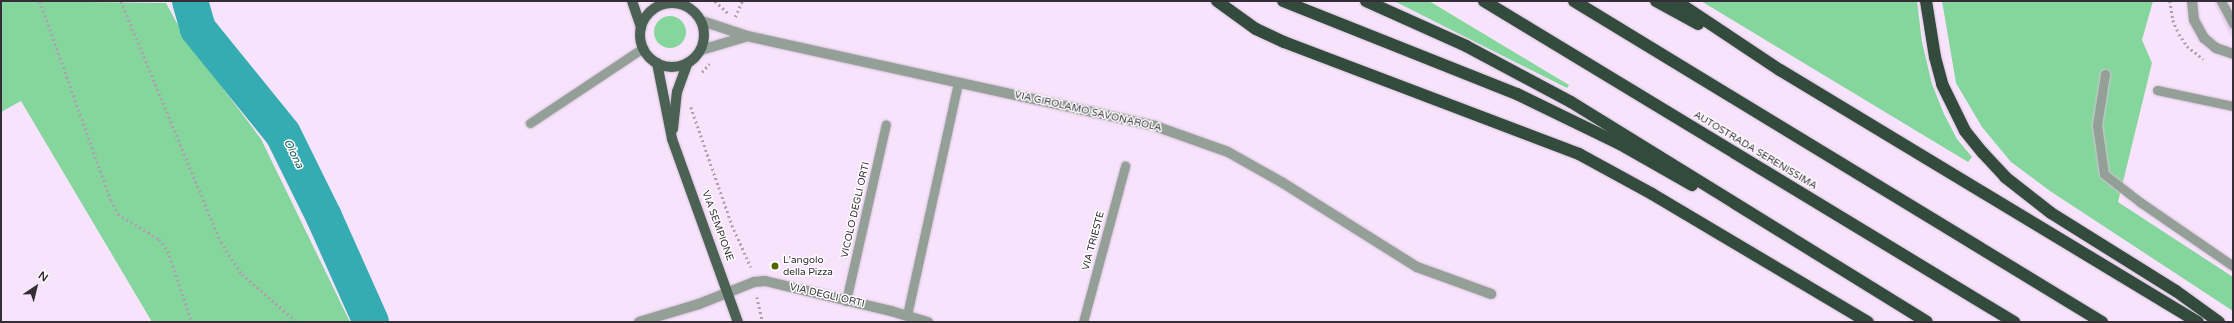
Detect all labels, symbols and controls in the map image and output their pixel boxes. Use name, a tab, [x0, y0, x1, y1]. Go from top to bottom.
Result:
street label: VIA GIROLAMO SAVONAROLA	[1013, 89, 1163, 135]
street label: AUTOSTRADA SERENISSIMA	[1691, 109, 1819, 193]
water label: Olona	[280, 137, 306, 171]
street label: VICOLO DEGLI ORTI	[839, 161, 873, 259]
street label: VIA SEMPIONE	[699, 189, 735, 263]
street label: VIA TRIESTE	[1080, 210, 1108, 272]
place label: L'angolo della Pizza	[783, 254, 833, 278]
marker: L'angolo della Pizza	[770, 261, 780, 271]
north arrow	[16, 267, 56, 307]
text: N	[36, 269, 51, 285]
street label: VIA DEGLI ORTI	[788, 282, 866, 310]

